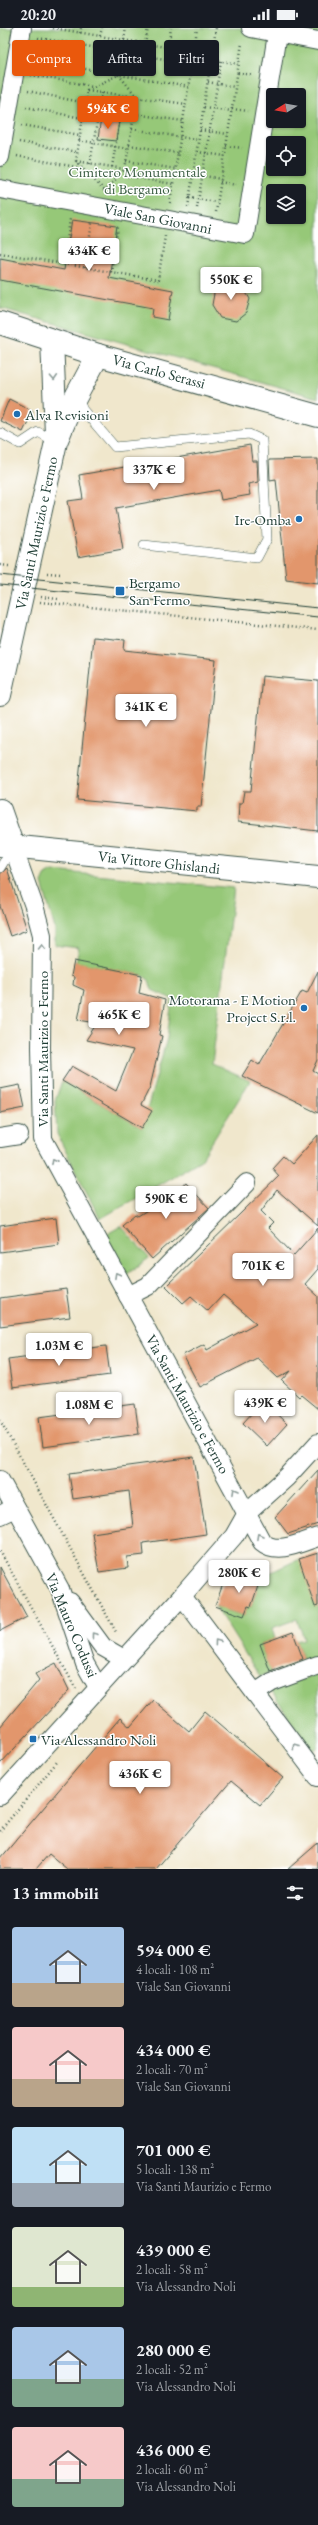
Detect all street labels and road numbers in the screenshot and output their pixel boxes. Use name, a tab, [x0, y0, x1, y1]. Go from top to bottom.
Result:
street label: Viale San Giovanni	[102, 198, 214, 238]
street label: Via Carlo Serassi	[111, 349, 208, 393]
street label: Via Santi Maurizio e Fermo	[10, 455, 62, 611]
street label: Via Vittore Ghislandi	[97, 846, 221, 878]
street label: Via Santi Maurizio e Fermo	[33, 971, 52, 1127]
street label: Via Santi Maurizio e Fermo	[142, 1331, 234, 1477]
street label: Via Mauro Codussi	[41, 1570, 103, 1681]

